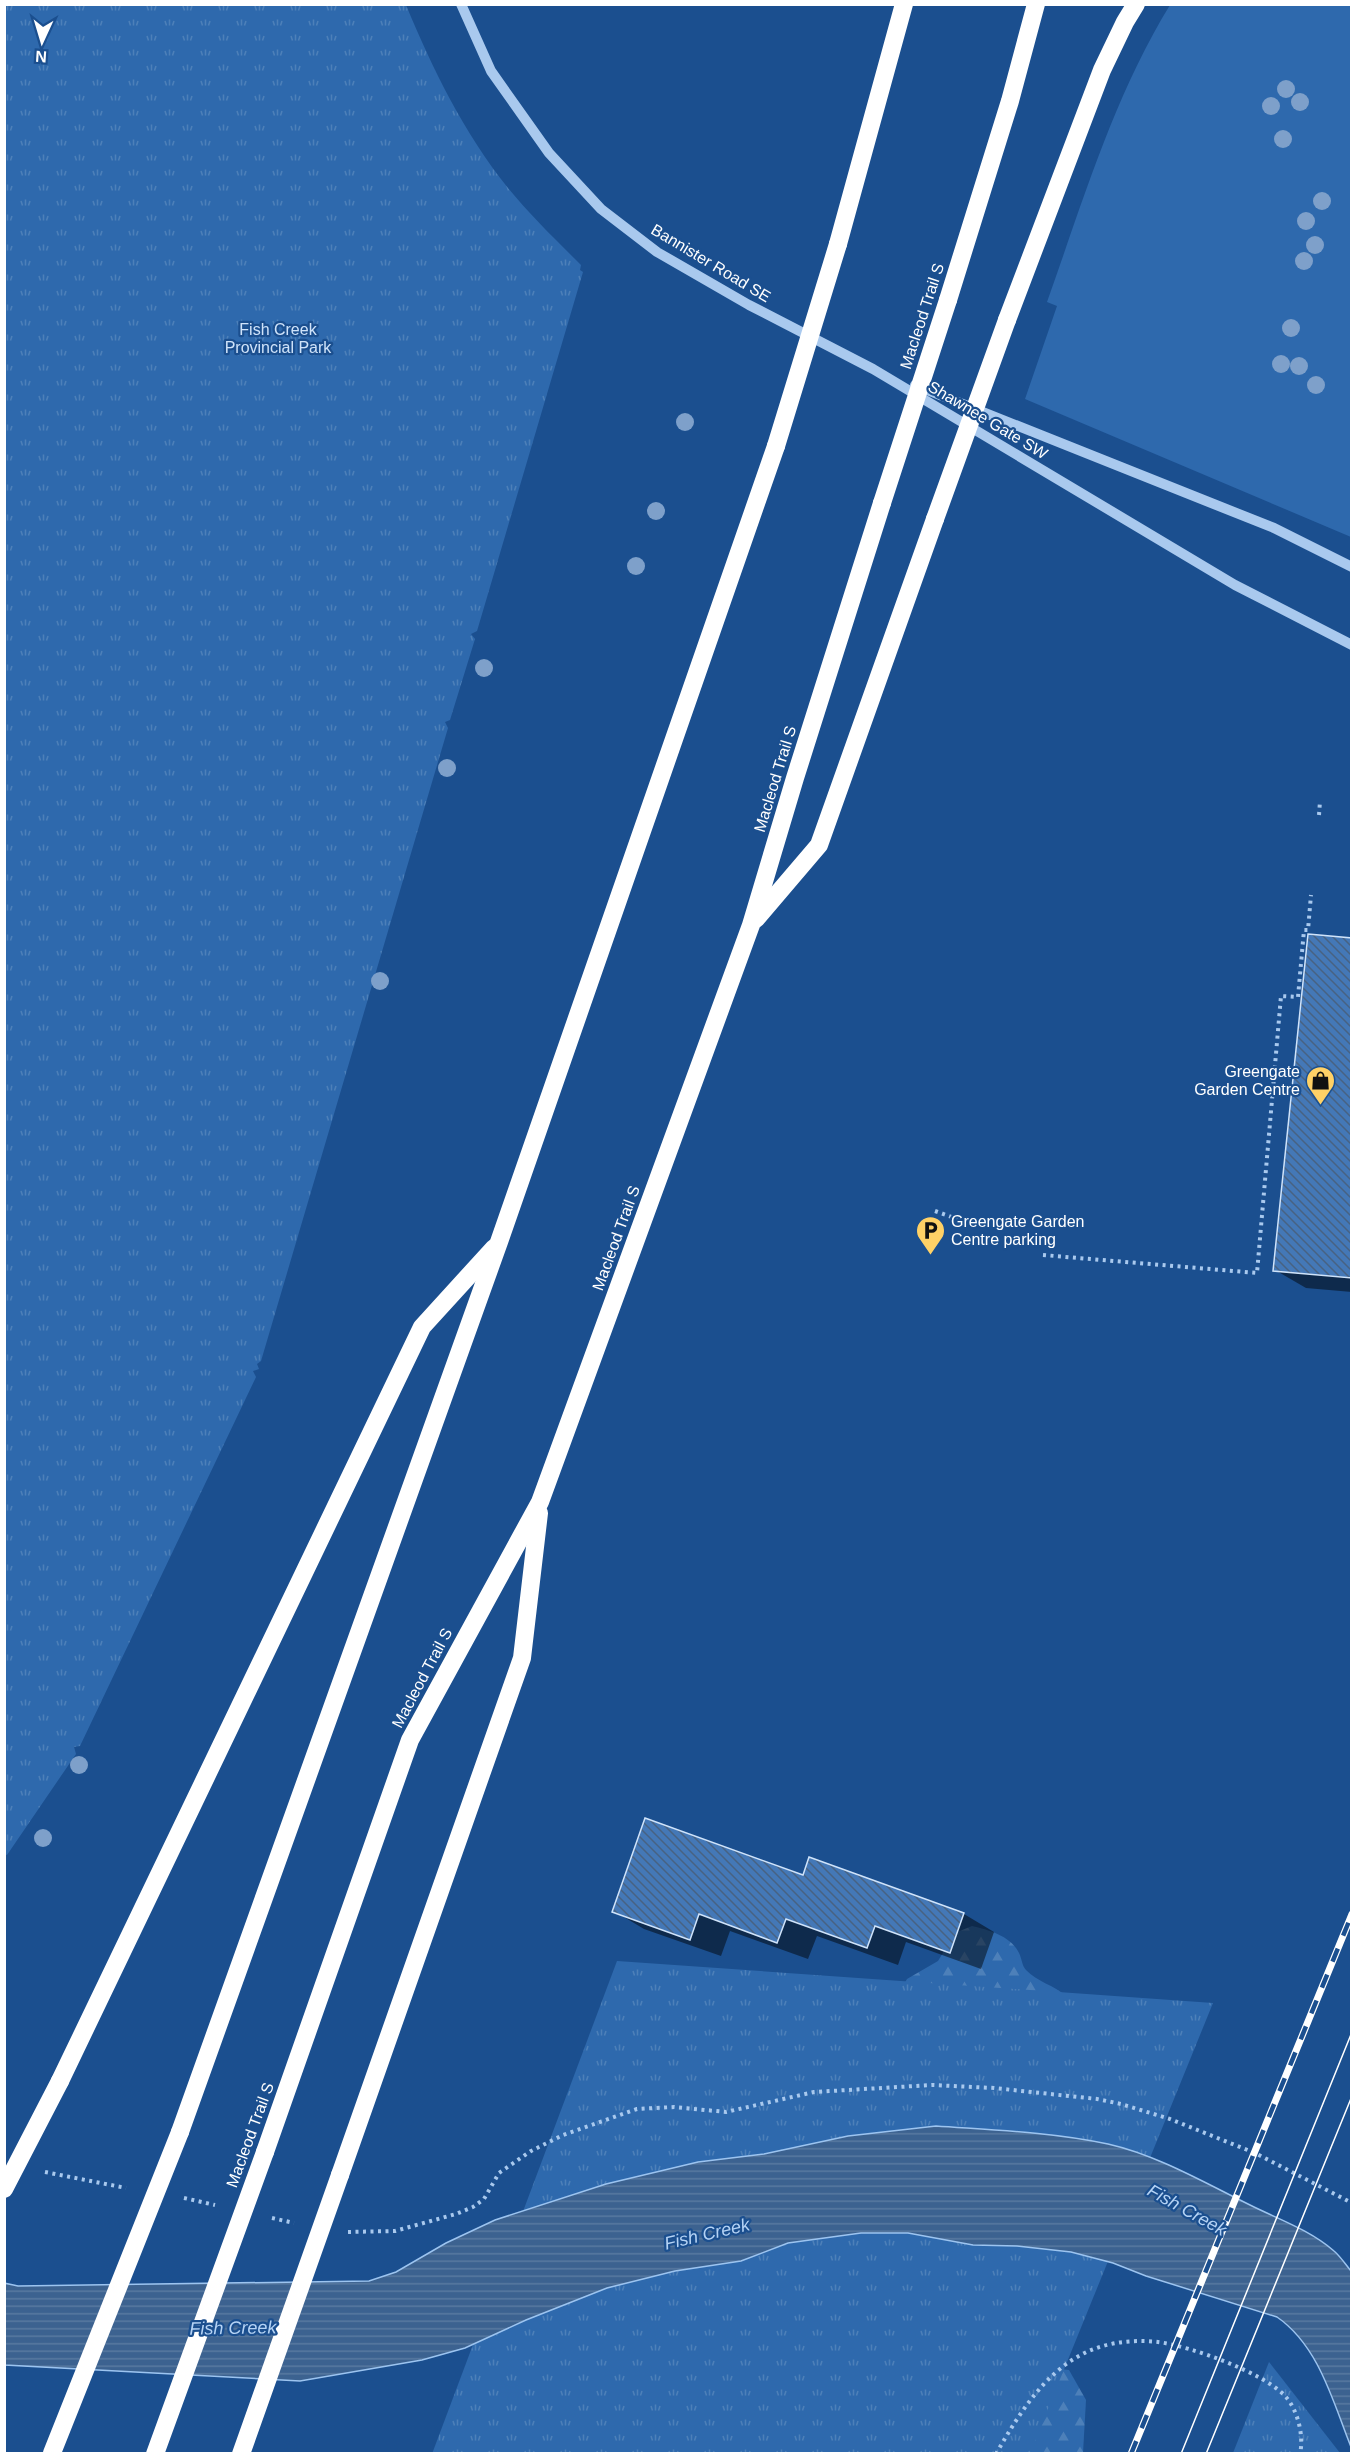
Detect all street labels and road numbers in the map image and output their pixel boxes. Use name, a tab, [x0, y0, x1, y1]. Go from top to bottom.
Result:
street label: Bannister Road SE	[648, 221, 774, 305]
street label: Macleod Trail S	[897, 261, 947, 371]
street label: Shawnee Gate SW	[925, 378, 1051, 463]
street label: Macleod Trail S	[751, 724, 799, 834]
street label: Macleod Trail S	[589, 1183, 643, 1293]
street label: Macleod Trail S	[389, 1625, 455, 1731]
street label: Macleod Trail S	[223, 2080, 277, 2190]

